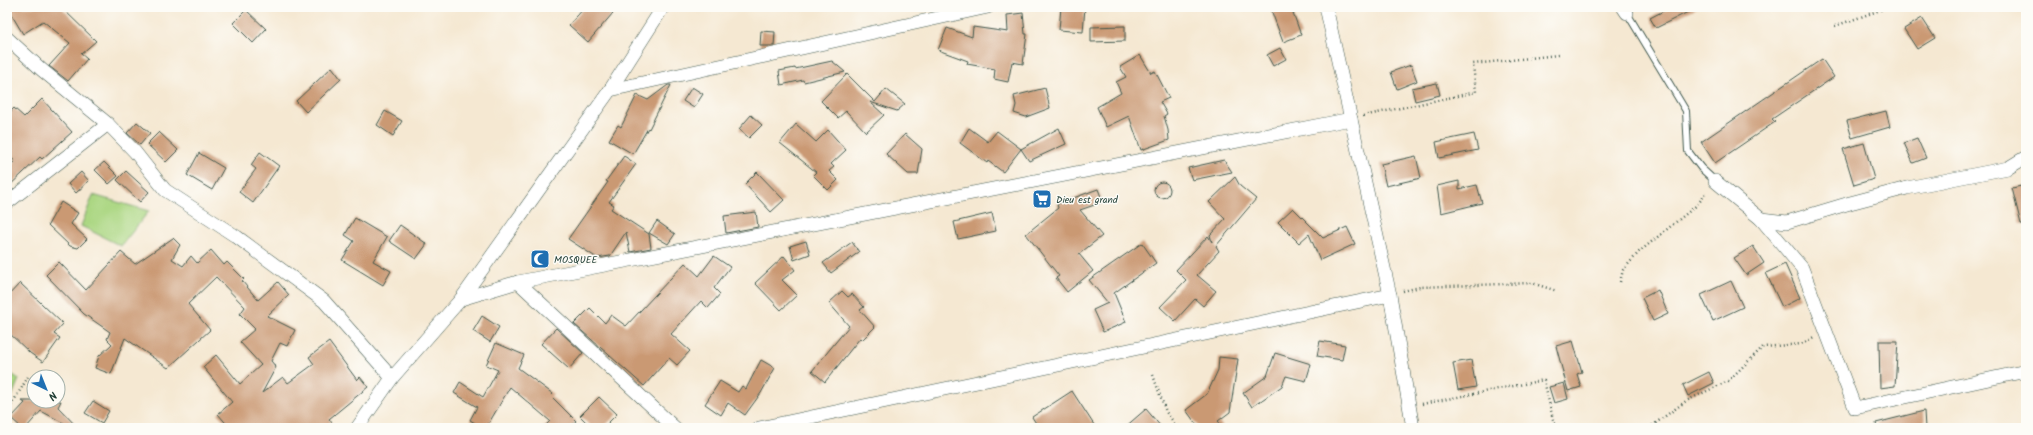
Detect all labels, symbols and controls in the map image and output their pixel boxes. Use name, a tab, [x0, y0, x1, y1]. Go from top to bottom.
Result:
supermarket icon: Dieu est grand	[1031, 188, 1053, 210]
place label: Dieu est grand	[1056, 192, 1119, 208]
mosque icon: MOSQUEE	[529, 248, 551, 270]
place label: MOSQUEE	[554, 252, 599, 268]
north arrow	[26, 369, 66, 409]
text: N	[43, 387, 61, 405]

